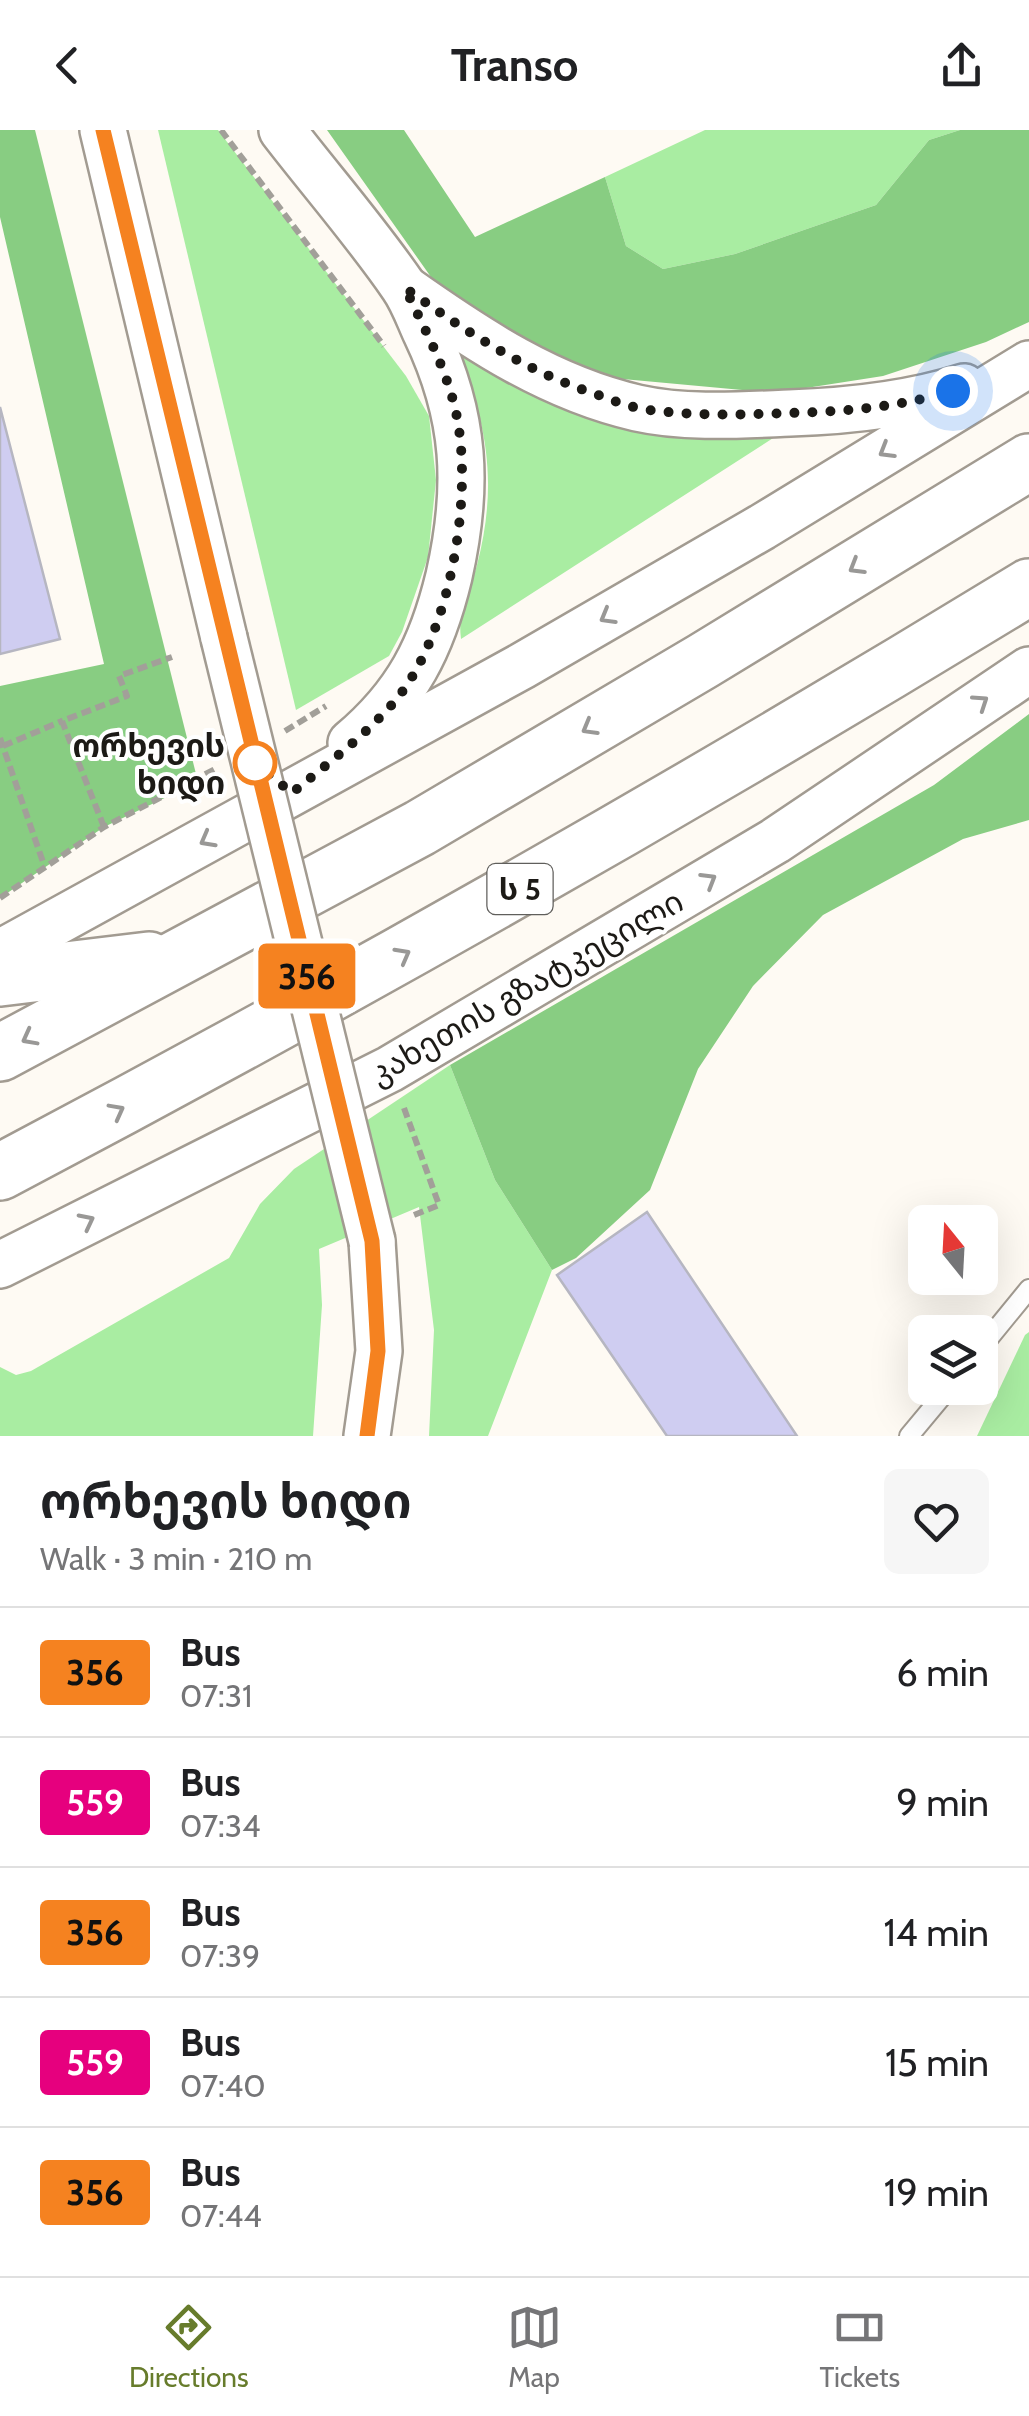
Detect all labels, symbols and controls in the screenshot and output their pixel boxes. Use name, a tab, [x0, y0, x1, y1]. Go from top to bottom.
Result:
icon: back	[40, 38, 95, 93]
text: Transo	[451, 38, 578, 92]
icon: share	[934, 38, 989, 93]
your location	[928, 366, 978, 416]
one-way arrow	[879, 439, 897, 458]
one-way arrow	[849, 555, 867, 574]
one-way arrow	[600, 605, 618, 624]
one-way arrow	[971, 696, 989, 715]
one-way arrow	[582, 716, 600, 735]
place label: ორხევის ხიდი	[73, 726, 225, 803]
marker: ორხევის ხიდი	[234, 742, 276, 784]
one-way arrow	[199, 828, 217, 847]
road number: ს 5	[488, 864, 552, 914]
one-way arrow	[698, 873, 716, 892]
street label: კახეთის გზატკეცილი	[362, 881, 690, 1094]
line badge: 356	[250, 944, 364, 1008]
one-way arrow	[392, 948, 410, 968]
text: 356	[278, 955, 336, 998]
one-way arrow	[22, 1026, 40, 1045]
one-way arrow	[107, 1103, 125, 1123]
north arrow	[908, 1205, 998, 1295]
map controls	[908, 1205, 998, 1405]
one-way arrow	[77, 1214, 95, 1233]
button: layers	[908, 1315, 998, 1405]
button: heart	[884, 1469, 989, 1574]
text: ორხევის ხიდი	[40, 1472, 411, 1530]
text: Walk · 3 min · 210 m	[40, 1539, 312, 1578]
text: Bus	[180, 1629, 241, 1676]
text: 6 min	[896, 1649, 989, 1696]
text: 356	[66, 1651, 124, 1694]
text: 07:31	[180, 1676, 252, 1715]
text: Bus	[180, 1759, 241, 1806]
text: 9 min	[896, 1779, 989, 1826]
text: 559	[66, 1781, 124, 1824]
text: 07:34	[180, 1806, 261, 1845]
text: Bus	[180, 1889, 241, 1936]
text: 14 min	[883, 1909, 989, 1956]
text: 356	[66, 1911, 124, 1954]
text: 07:39	[180, 1936, 260, 1975]
text: Bus	[180, 2019, 241, 2066]
text: 15 min	[885, 2039, 989, 2086]
text: 559	[66, 2041, 124, 2084]
text: 07:40	[180, 2066, 266, 2105]
text: Bus	[180, 2149, 241, 2196]
text: 19 min	[884, 2169, 989, 2216]
text: 356	[66, 2171, 124, 2214]
text: 07:44	[180, 2196, 262, 2235]
tab: Directions	[129, 2300, 249, 2394]
tab: Map	[507, 2300, 562, 2394]
tab: Tickets	[819, 2300, 900, 2394]

